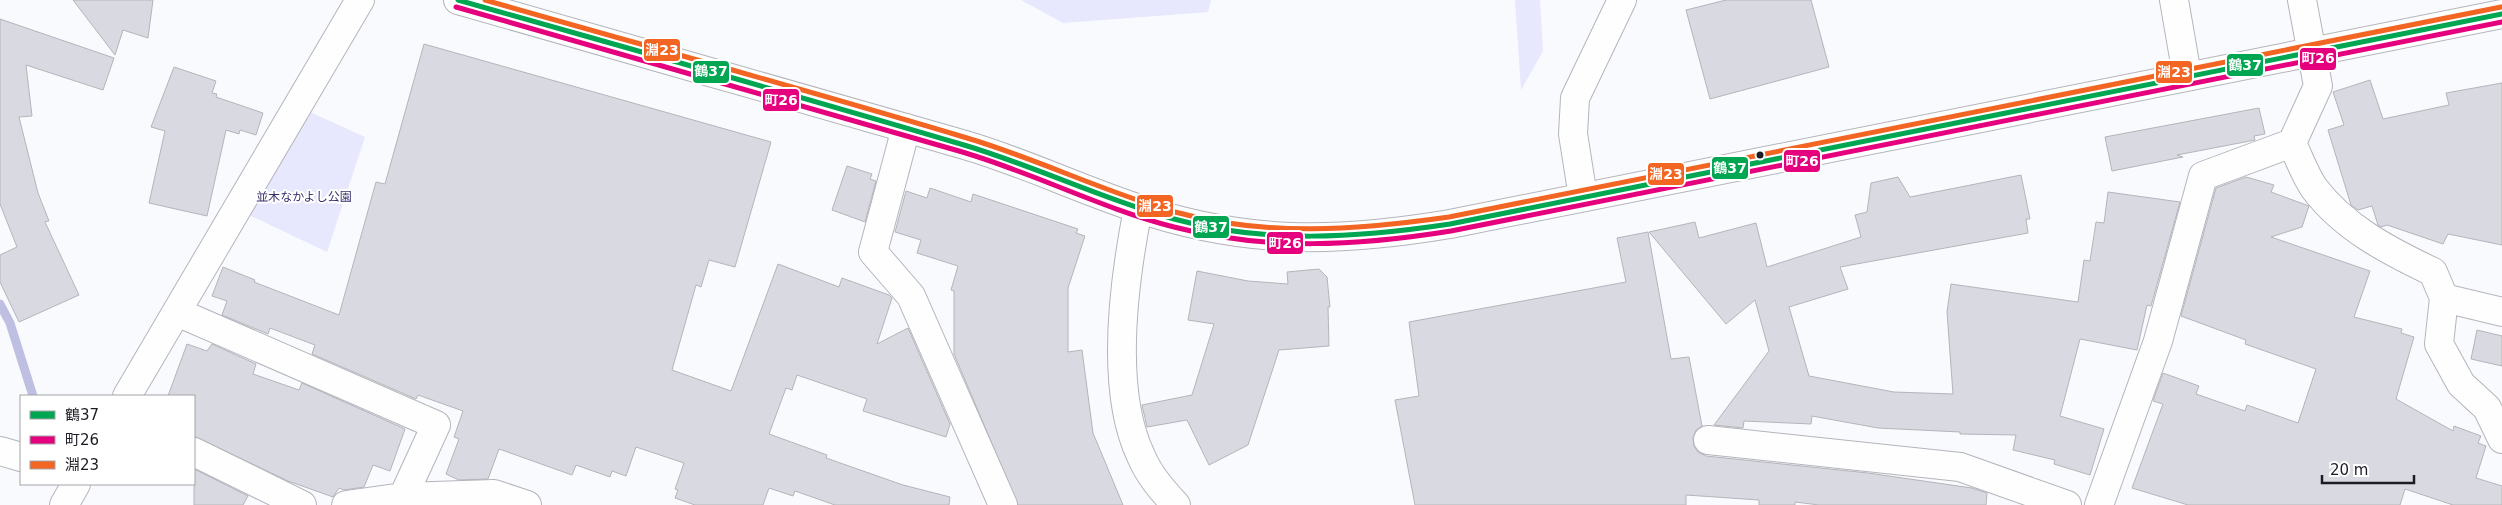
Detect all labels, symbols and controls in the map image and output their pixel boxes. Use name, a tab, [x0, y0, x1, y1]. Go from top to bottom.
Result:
line badge: 淵23	[643, 38, 681, 62]
text: 淵23	[645, 42, 679, 58]
line badge: 町26	[2299, 47, 2337, 71]
text: 町26	[2301, 50, 2335, 66]
line badge: 鶴37	[2226, 53, 2264, 77]
text: 鶴37	[2228, 57, 2262, 73]
line badge: 鶴37	[692, 60, 730, 84]
line badge: 淵23	[2155, 60, 2193, 84]
text: 鶴37	[694, 63, 728, 79]
text: 淵23	[2157, 64, 2191, 80]
line badge: 町26	[762, 88, 800, 112]
text: 町26	[764, 92, 798, 108]
line badge: 町26	[1783, 149, 1821, 173]
unlabelled marker	[1755, 150, 1765, 160]
text: 町26	[1785, 153, 1819, 169]
line badge: 鶴37	[1711, 156, 1749, 180]
text: 鶴37	[1713, 160, 1747, 176]
line badge: 淵23	[1647, 162, 1685, 186]
text: 淵23	[1649, 166, 1683, 182]
park label: 並木なかよし公園	[256, 190, 352, 204]
line badge: 淵23	[1136, 194, 1174, 218]
text: 淵23	[1138, 198, 1172, 214]
line badge: 鶴37	[1192, 215, 1230, 239]
text: 鶴37	[1194, 219, 1228, 235]
line badge: 町26	[1266, 231, 1304, 255]
text: 町26	[1268, 235, 1302, 251]
legend	[20, 395, 195, 485]
text: 鶴37	[65, 406, 99, 424]
text: 町26	[65, 431, 99, 449]
scale bar	[2322, 452, 2414, 484]
text: 淵23	[65, 456, 99, 474]
text: 20 m	[2330, 461, 2368, 479]

